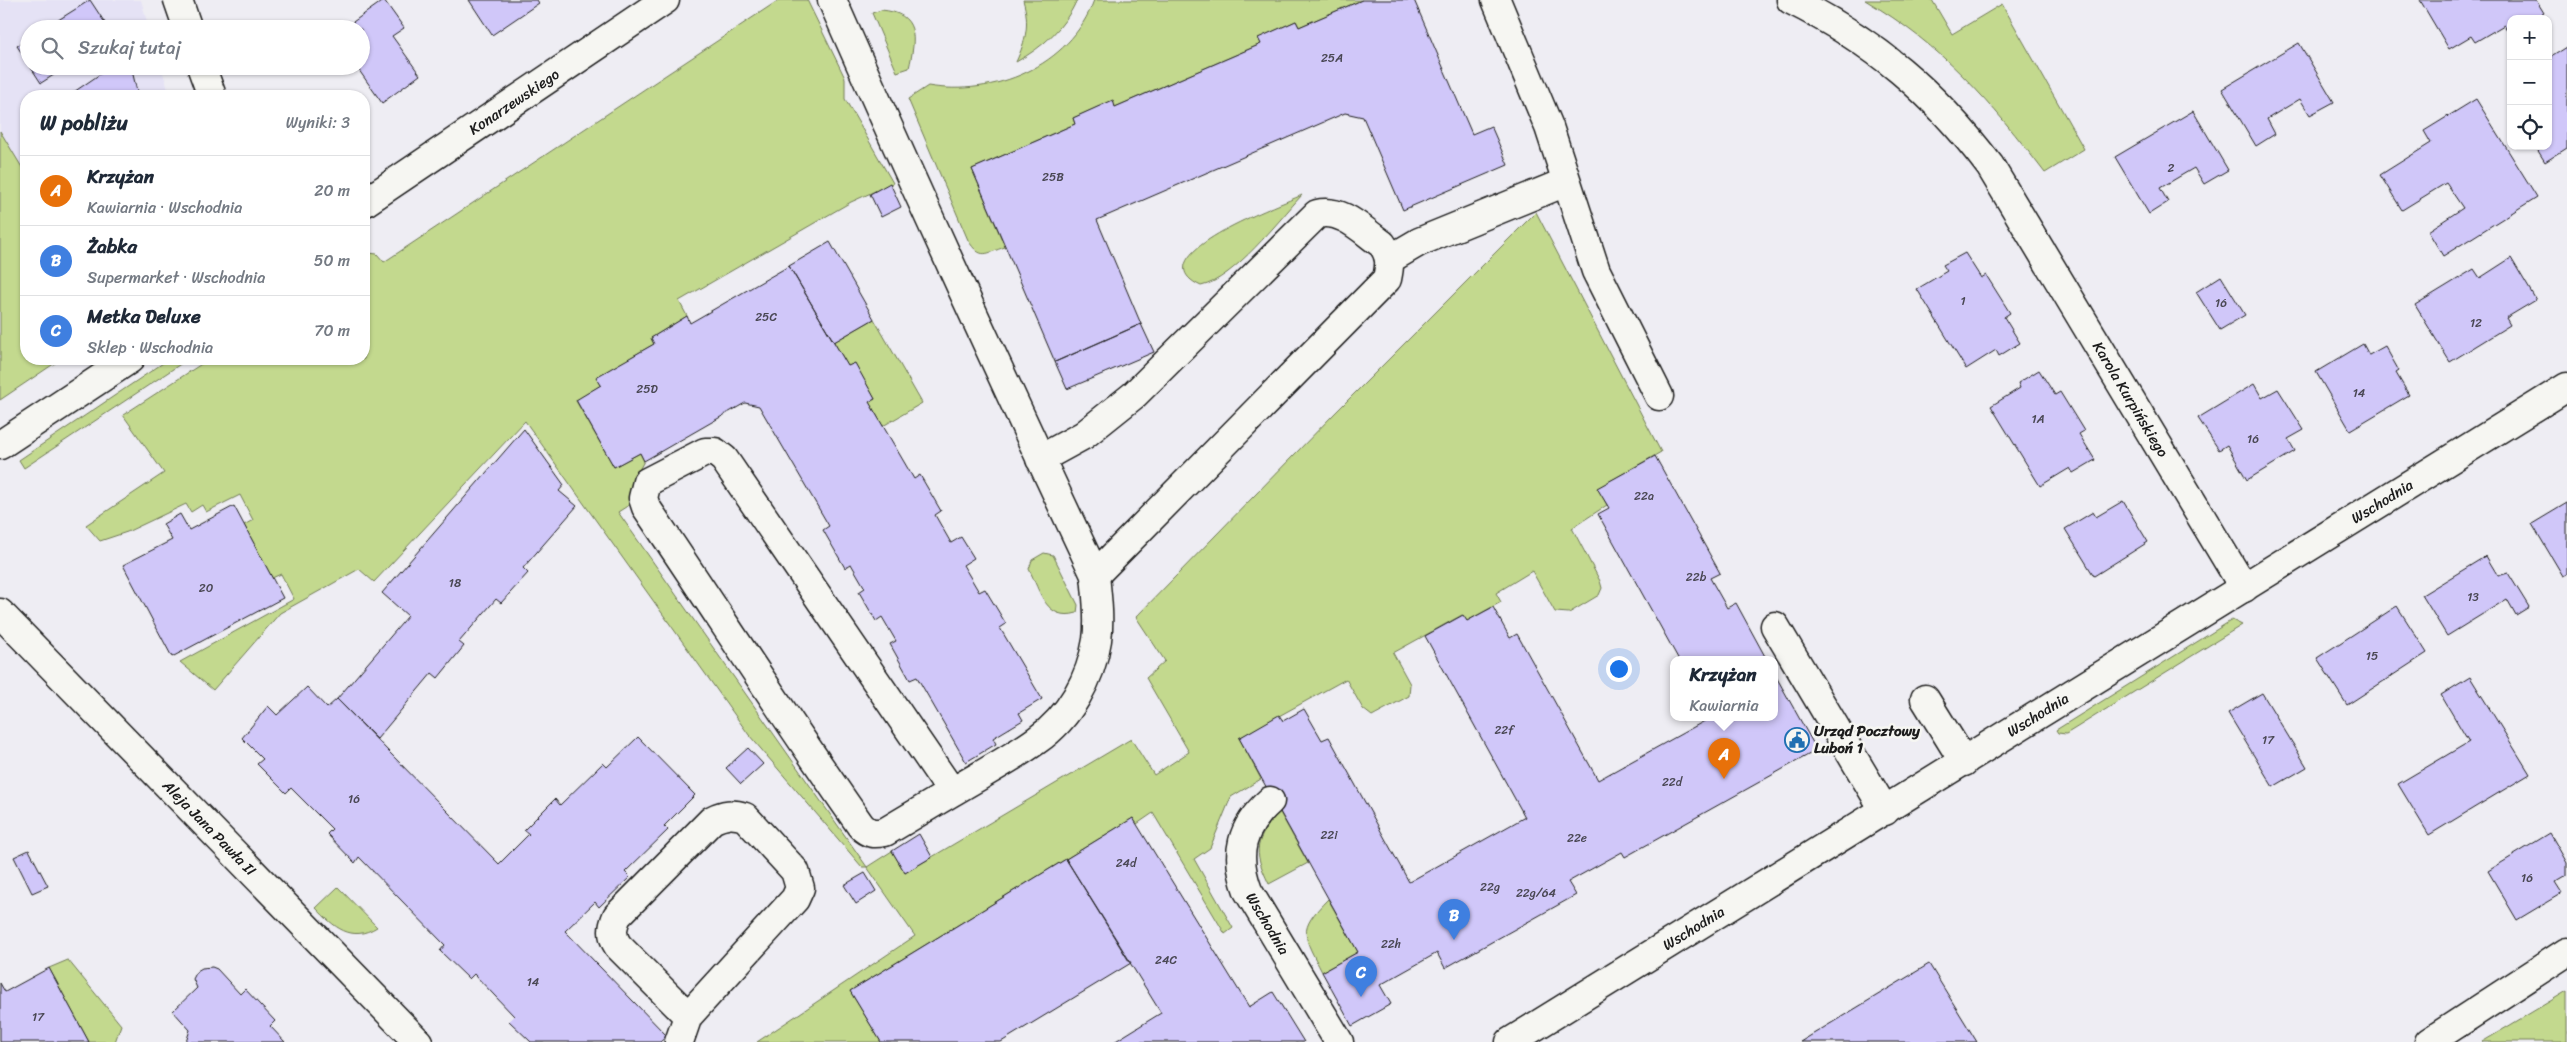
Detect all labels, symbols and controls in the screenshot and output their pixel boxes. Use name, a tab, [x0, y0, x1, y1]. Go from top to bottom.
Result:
map controls	[2507, 15, 2552, 150]
button: +	[2507, 15, 2552, 60]
search box	[20, 20, 370, 75]
text: Szukaj tutaj	[78, 31, 181, 64]
icon: search	[38, 34, 66, 62]
house number: 25A	[1321, 47, 1343, 69]
button: −	[2507, 60, 2552, 105]
street label: Konarzewskiego	[463, 61, 565, 142]
text: W pobliżu	[40, 104, 128, 142]
button: locate	[2507, 105, 2552, 150]
text: Wyniki: 3	[286, 108, 350, 137]
house number: 2	[2168, 157, 2175, 179]
text: Krzyżan	[87, 160, 154, 193]
house number: 25B	[1042, 166, 1064, 188]
text: A	[51, 176, 61, 205]
text: 20 m	[314, 176, 350, 205]
text: Kawiarnia · Wschodnia	[87, 193, 242, 222]
text: Żabka	[87, 230, 137, 263]
text: B	[51, 246, 61, 275]
text: 50 m	[314, 246, 350, 275]
text: Supermarket · Wschodnia	[87, 263, 265, 292]
house number: 1	[1960, 290, 1966, 312]
house number: 16	[2215, 292, 2227, 314]
text: Metka Deluxe	[87, 300, 201, 333]
house number: 25C	[755, 306, 777, 328]
house number: 12	[2470, 312, 2482, 334]
text: C	[51, 316, 61, 345]
text: 70 m	[314, 316, 350, 345]
text: Sklep · Wschodnia	[87, 333, 213, 362]
street label: Karola Kurpińskiego	[2085, 336, 2176, 463]
house number: 25D	[636, 378, 659, 400]
house number: 14	[2353, 382, 2366, 404]
house number: 1A	[2031, 408, 2045, 430]
house number: 16	[2247, 428, 2259, 450]
street label: Wschodnia	[2346, 472, 2419, 531]
house number: 22a	[1634, 485, 1654, 507]
house number: 22b	[1686, 566, 1707, 588]
house number: 18	[449, 572, 461, 594]
house number: 20	[199, 577, 214, 599]
house number: 13	[2467, 586, 2479, 608]
house number: 15	[2366, 645, 2378, 667]
your location	[1606, 656, 1632, 682]
popup	[1670, 656, 1778, 721]
text: Krzyżan	[1690, 658, 1756, 691]
street label: Wschodnia	[2002, 685, 2075, 744]
text: Kawiarnia	[1690, 691, 1758, 720]
place label: Urząd Pocztowy Luboń 1	[1814, 718, 1921, 761]
house number: 22f	[1494, 719, 1515, 741]
public building icon: Urząd Pocztowy Luboń 1	[1784, 727, 1810, 753]
house number: 17	[2262, 729, 2275, 751]
pin: A	[1708, 738, 1740, 779]
house number: 22d	[1662, 771, 1684, 793]
street label: Aleja Jana Pawła II	[155, 773, 263, 882]
house number: 16	[348, 788, 360, 810]
house number: 22i	[1320, 824, 1338, 846]
house number: 22e	[1567, 827, 1587, 849]
house number: 24d	[1116, 852, 1138, 874]
house number: 16	[2521, 867, 2533, 889]
house number: 22g	[1480, 876, 1500, 898]
house number: 22g/64	[1516, 882, 1557, 904]
street label: Wschodnia	[1239, 887, 1297, 960]
pin: B	[1438, 899, 1470, 940]
street label: Wschodnia	[1657, 899, 1730, 957]
house number: 22h	[1381, 933, 1401, 955]
house number: 24C	[1155, 949, 1177, 971]
pin: C	[1345, 956, 1377, 997]
house number: 14	[527, 971, 540, 993]
house number: 17	[32, 1006, 45, 1028]

